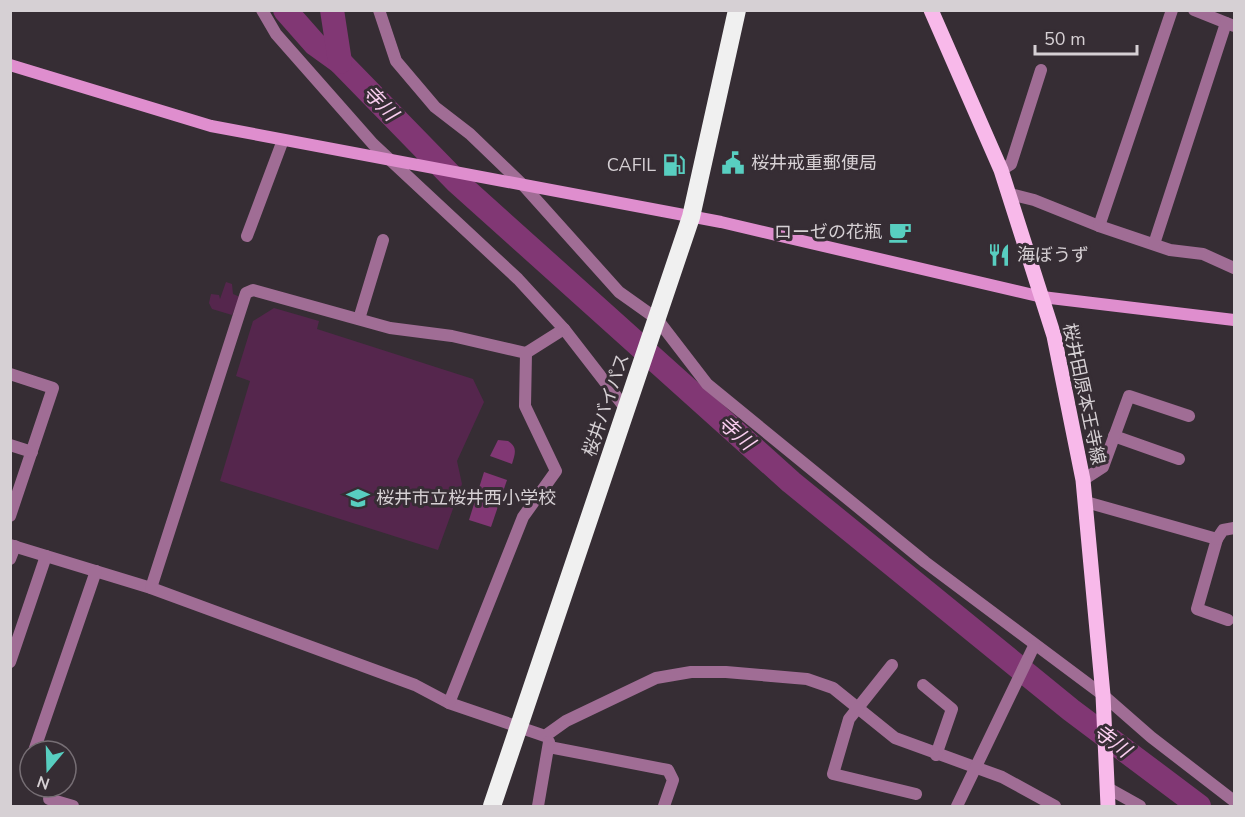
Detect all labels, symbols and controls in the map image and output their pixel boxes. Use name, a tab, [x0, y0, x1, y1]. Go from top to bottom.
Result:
scale bar	[1035, 18, 1137, 56]
text: 50 m	[1044, 27, 1086, 51]
water label: 寺川	[356, 79, 405, 128]
public building icon: 桜井戒重郵便局	[720, 150, 746, 176]
place label: 桜井戒重郵便局	[751, 151, 877, 175]
fuel station icon: CAFIL	[661, 152, 687, 178]
place label: CAFIL	[607, 153, 656, 177]
cafe icon: ローゼの花瓶	[887, 219, 913, 245]
place label: ローゼの花瓶	[774, 220, 882, 244]
restaurant icon: 海ぼうず	[986, 242, 1012, 268]
place label: 海ぼうず	[1017, 243, 1089, 267]
street label: 桜井田原本王寺線	[1057, 321, 1111, 467]
street label: 桜井バイパス	[577, 350, 635, 460]
water label: 寺川	[712, 410, 761, 458]
school or university icon: 桜井市立桜井西小学校	[345, 485, 371, 511]
place label: 桜井市立桜井西小学校	[376, 486, 556, 510]
water label: 寺川	[1088, 718, 1138, 765]
north arrow	[18, 739, 78, 799]
text: N	[34, 770, 53, 795]

